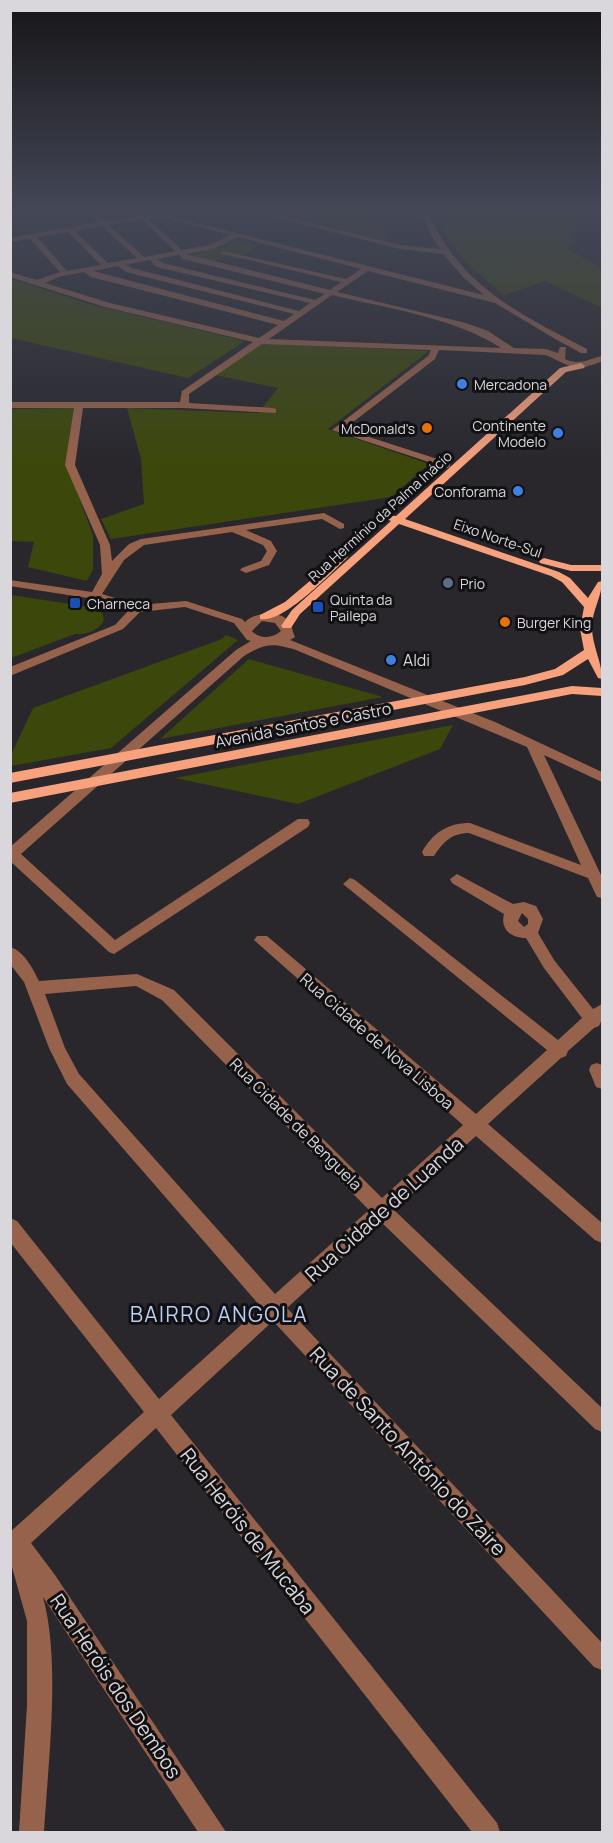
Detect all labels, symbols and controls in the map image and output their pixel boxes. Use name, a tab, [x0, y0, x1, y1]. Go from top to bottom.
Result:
place label: Mercadona	[474, 375, 547, 394]
marker: Mercadona	[455, 377, 469, 391]
place label: Continente Modelo	[472, 416, 546, 451]
place label: McDonald's	[341, 419, 415, 438]
marker: McDonald's	[420, 421, 434, 435]
marker: Continente Modelo	[551, 426, 565, 440]
street label: Rua Hermínio da Palma Inácio	[304, 446, 456, 586]
place label: Conforama	[434, 482, 506, 501]
marker: Conforama	[511, 484, 525, 498]
street label: Eixo Norte-Sul	[451, 514, 545, 562]
place label: Prio	[460, 574, 485, 593]
marker: Prio	[441, 576, 455, 590]
place label: Quinta da Pailepa	[330, 590, 392, 625]
place label: Charneca	[87, 594, 150, 613]
marker: Charneca	[68, 596, 82, 610]
marker: Quinta da Pailepa	[311, 600, 325, 614]
place label: Burger King	[517, 613, 591, 632]
marker: Burger King	[498, 615, 512, 629]
place label: Aldi	[403, 649, 430, 671]
marker: Aldi	[384, 653, 398, 667]
street label: Avenida Santos e Castro	[213, 697, 393, 753]
street label: Rua Cidade de Nova Lisboa	[295, 968, 459, 1114]
street label: Rua Cidade de Benguela	[225, 1053, 367, 1195]
street label: Rua Cidade de Luanda	[299, 1131, 469, 1287]
district label: BAIRRO ANGOLA	[130, 1300, 308, 1328]
street label: Rua de Santo António do Zaire	[304, 1341, 512, 1561]
street label: Rua Heróis de Mucaba	[174, 1442, 322, 1620]
street label: Rua Heróis dos Dembos	[44, 1589, 188, 1783]

